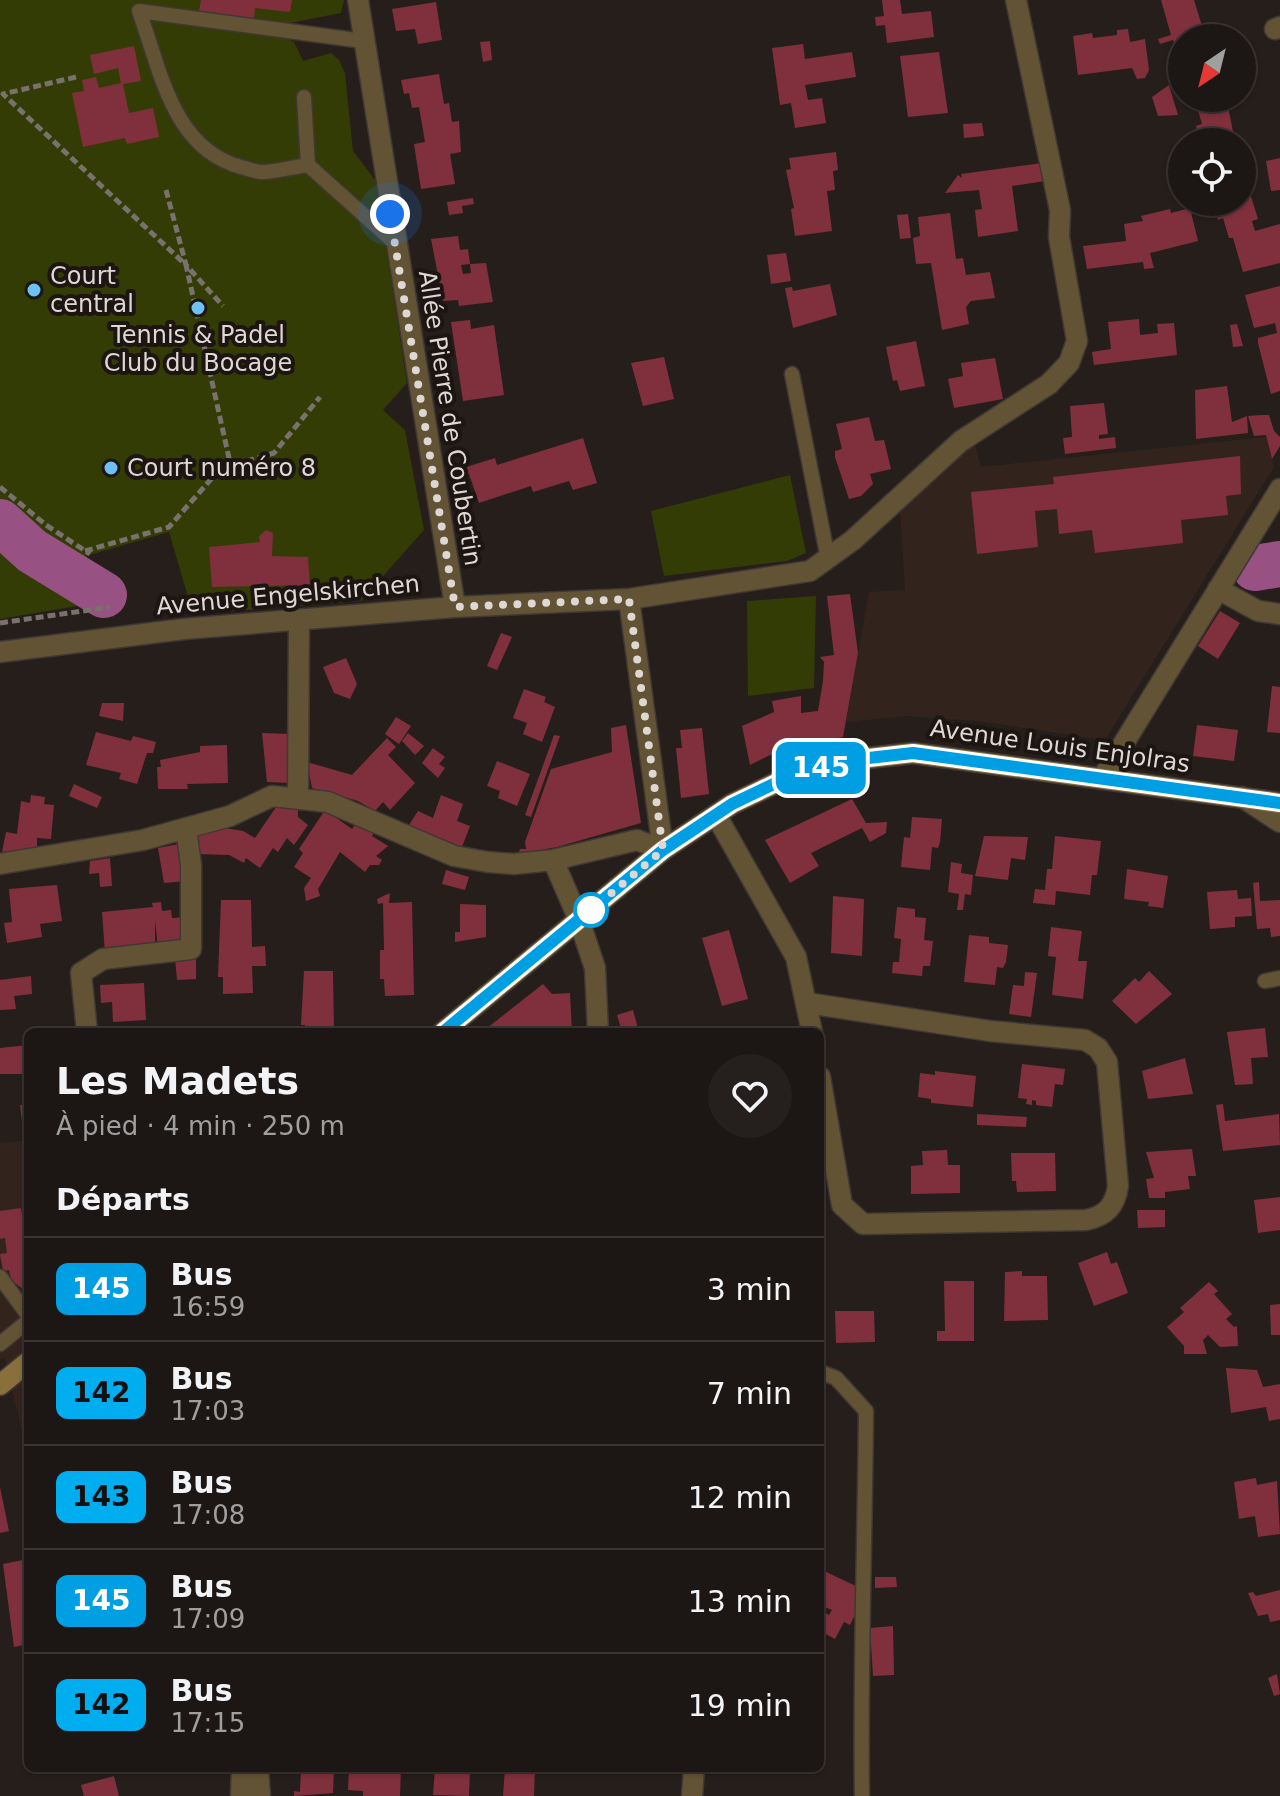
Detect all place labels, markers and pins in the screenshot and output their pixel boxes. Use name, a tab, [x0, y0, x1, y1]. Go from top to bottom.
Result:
place label: Court central	[50, 262, 134, 318]
marker: Court central	[25, 281, 43, 299]
marker: Tennis & Padel Club du Bocage	[189, 299, 207, 317]
place label: Tennis & Padel Club du Bocage	[104, 321, 292, 377]
place label: Court numéro 8	[127, 454, 316, 482]
marker: Court numéro 8	[102, 459, 120, 477]
unlabelled marker	[574, 893, 608, 927]

